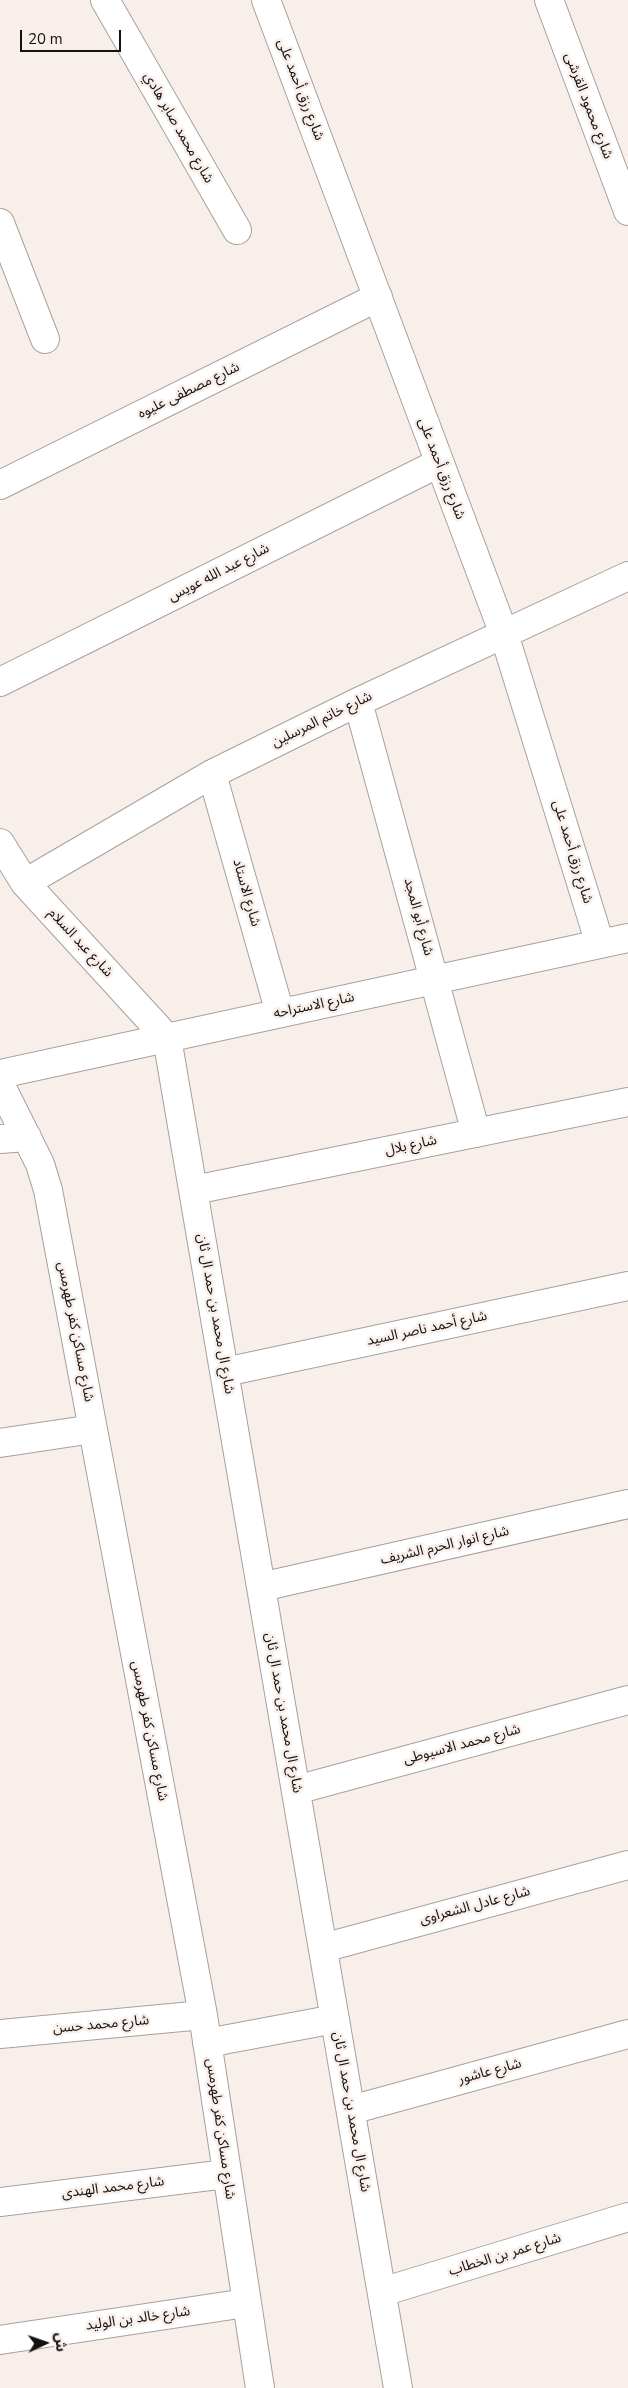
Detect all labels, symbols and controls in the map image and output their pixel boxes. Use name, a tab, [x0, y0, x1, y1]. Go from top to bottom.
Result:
scale bar	[22, 20, 124, 52]
text: 20 m	[28, 29, 63, 49]
street label: شارع رزق أحمد على	[273, 37, 327, 143]
street label: شارع محمود القرشى	[560, 51, 616, 161]
street label: شارع محمد صابر هادي	[139, 70, 217, 186]
street label: شارع مصطفى عليوه	[135, 359, 243, 423]
street label: شارع رزق أحمد على	[414, 416, 468, 522]
street label: شارع عبد الله عويس	[166, 540, 272, 606]
street label: شارع خاتم المرسلين	[269, 688, 375, 752]
street label: شارع رزق أحمد على	[548, 798, 596, 906]
street label: شارع الاستاد	[228, 857, 264, 929]
street label: شارع أبو المجد	[400, 876, 436, 958]
street label: شارع عبد السلام	[44, 905, 116, 981]
street label: شارع الاستراحه	[272, 989, 356, 1023]
street label: شارع بلال	[383, 1132, 439, 1160]
street label: شارع ال محمد بن حمد ال ثان	[193, 1233, 237, 1395]
street label: شارع مساكن كفر طهرمس	[53, 1261, 97, 1403]
street label: شارع أحمد ناصر السيد	[365, 1308, 489, 1350]
street label: شارع انوار الحرم الشريف	[379, 1523, 511, 1569]
street label: شارع ال محمد بن حمد ال ثان	[261, 1632, 305, 1794]
street label: شارع مساكن كفر طهرمس	[127, 1660, 171, 1802]
street label: شارع محمد الاسيوطى	[402, 1721, 522, 1769]
street label: شارع عادل الشعراوى	[418, 1883, 532, 1929]
street label: شارع محمد حسن	[52, 2012, 150, 2038]
street label: شارع ال محمد بن حمد ال ثان	[329, 2031, 373, 2193]
street label: شارع عاشور	[457, 2056, 523, 2088]
street label: شارع مساكن كفر طهرمس	[202, 2057, 238, 2201]
street label: شارع محمد الهندى	[61, 2173, 165, 2203]
street label: شارع عمر بن الخطاب	[447, 2230, 563, 2280]
street label: شارع خالد بن الوليد	[85, 2303, 191, 2335]
north arrow	[20, 2318, 70, 2368]
text: ش	[50, 2332, 70, 2352]

